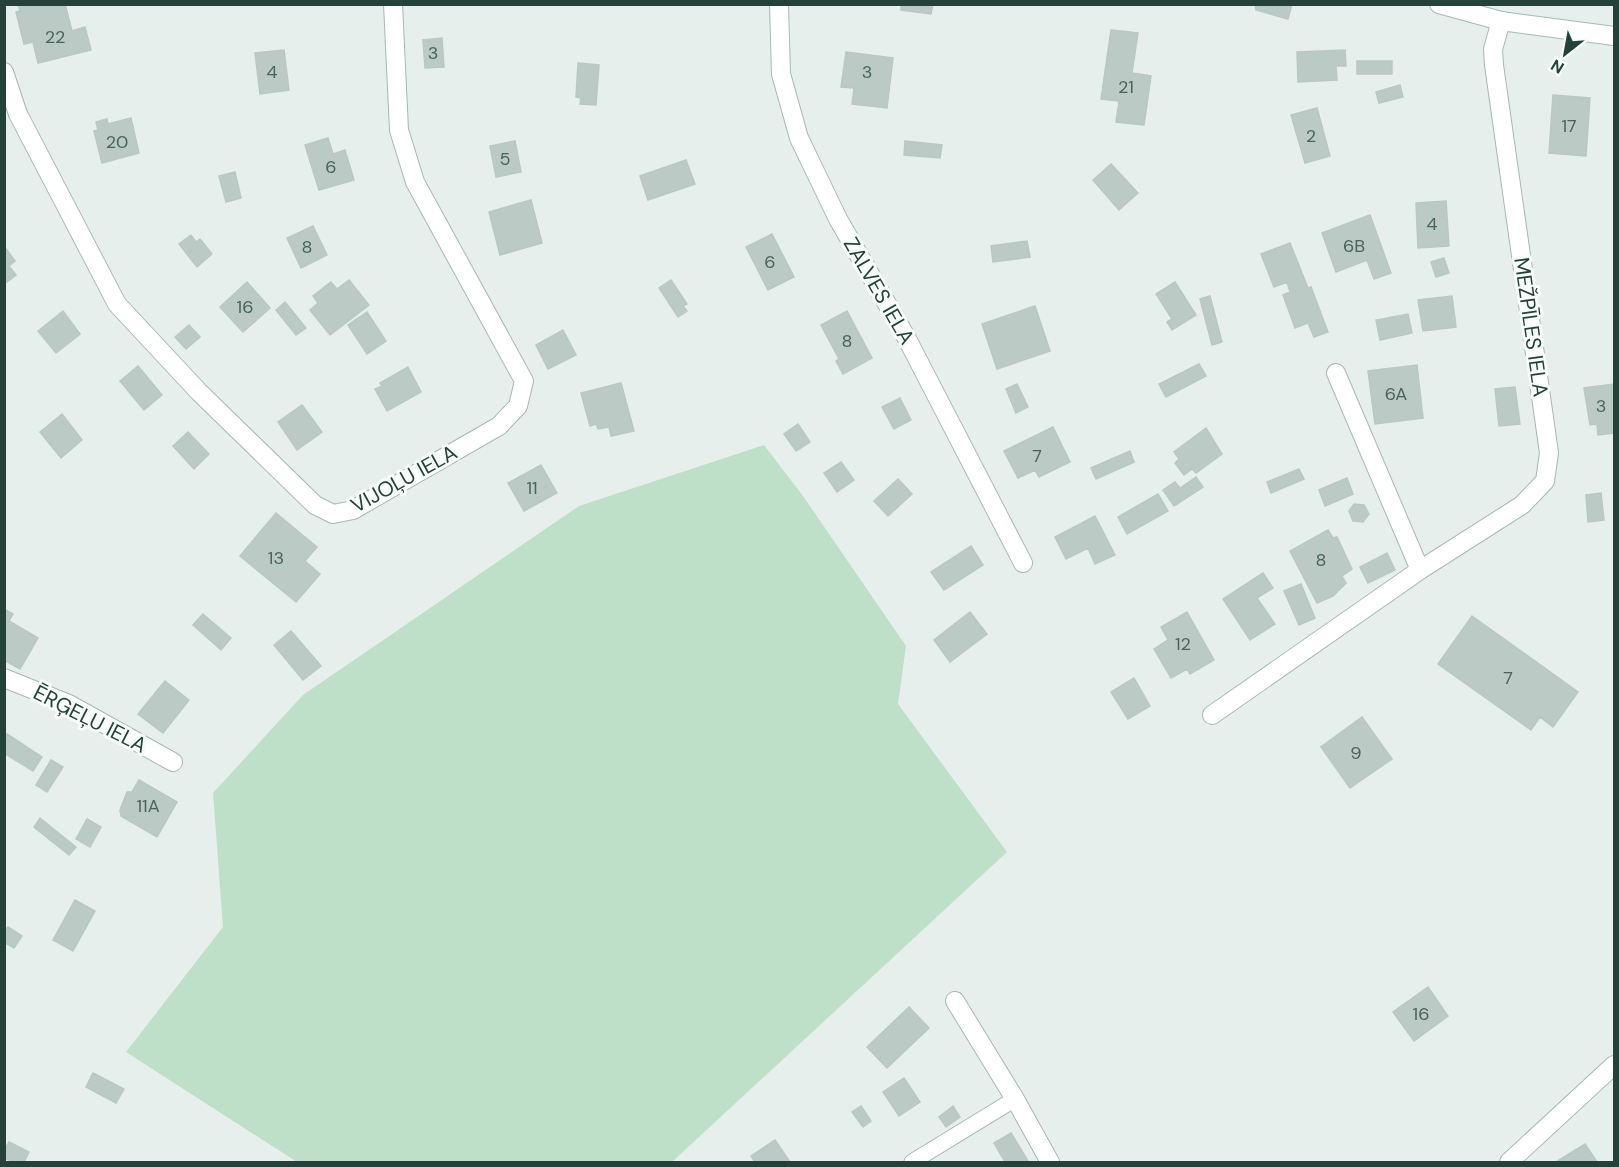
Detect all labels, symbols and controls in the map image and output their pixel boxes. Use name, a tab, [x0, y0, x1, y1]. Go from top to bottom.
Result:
north arrow	[1535, 24, 1595, 84]
house number: 22	[45, 25, 65, 49]
house number: 3	[428, 41, 438, 65]
text: N	[1547, 54, 1568, 78]
house number: 4	[267, 60, 278, 84]
house number: 3	[862, 60, 872, 84]
house number: 21	[1118, 75, 1134, 99]
house number: 17	[1561, 114, 1577, 138]
house number: 2	[1306, 124, 1316, 148]
house number: 20	[106, 130, 128, 154]
house number: 5	[500, 147, 510, 171]
house number: 6	[325, 155, 337, 179]
house number: 4	[1427, 212, 1438, 236]
street label: ZALVES IELA	[837, 232, 921, 350]
house number: 6B	[1343, 234, 1365, 258]
house number: 8	[302, 235, 312, 259]
house number: 6	[764, 250, 776, 274]
street label: MEŽPĪLES IELA	[1507, 256, 1555, 399]
house number: 16	[237, 295, 253, 319]
house number: 8	[842, 329, 852, 353]
house number: 6A	[1385, 382, 1407, 406]
house number: 3	[1596, 394, 1606, 418]
street label: VIJOĻU IELA	[346, 438, 462, 520]
house number: 7	[1032, 444, 1042, 468]
house number: 11	[526, 476, 538, 500]
house number: 13	[268, 546, 284, 570]
house number: 8	[1316, 548, 1326, 572]
house number: 12	[1175, 632, 1191, 656]
house number: 7	[1503, 666, 1513, 690]
street label: ĒRĢEĻU IELA	[29, 678, 152, 760]
house number: 9	[1350, 741, 1362, 765]
house number: 11A	[136, 794, 160, 818]
house number: 16	[1413, 1002, 1429, 1026]

